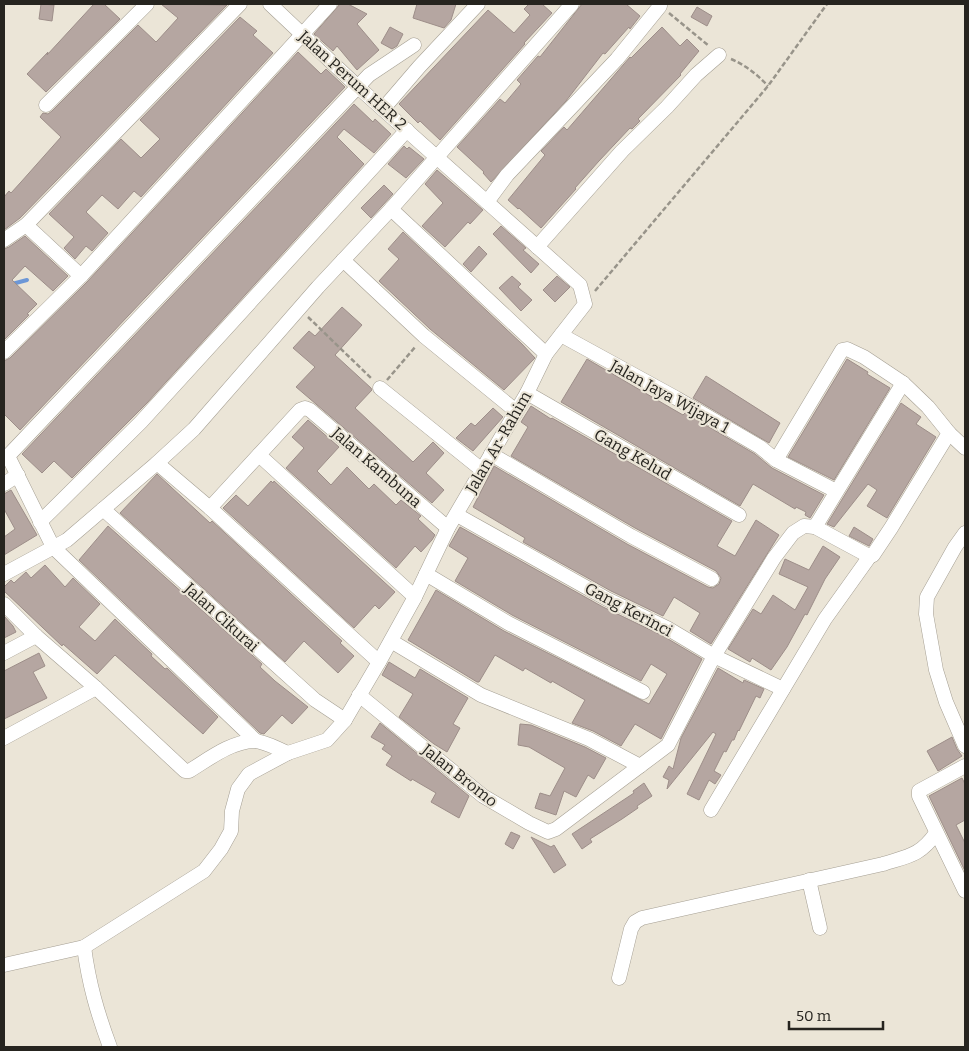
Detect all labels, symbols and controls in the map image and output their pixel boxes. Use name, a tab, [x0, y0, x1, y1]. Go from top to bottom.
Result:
street label: Jalan Perum HER 2	[294, 26, 411, 134]
street label: Jalan Jaya Wijaya 1	[606, 355, 733, 437]
street label: Jalan Ar-Rahim	[461, 388, 535, 497]
street label: Jalan Kambuna	[327, 423, 426, 512]
street label: Gang Kelud	[591, 425, 675, 484]
street label: Jalan Cikurai	[180, 578, 263, 656]
street label: Gang Kerinci	[582, 578, 676, 641]
street label: Jalan Bromo	[417, 739, 501, 811]
scale bar	[789, 998, 883, 1030]
text: 50 m	[796, 1007, 832, 1025]

